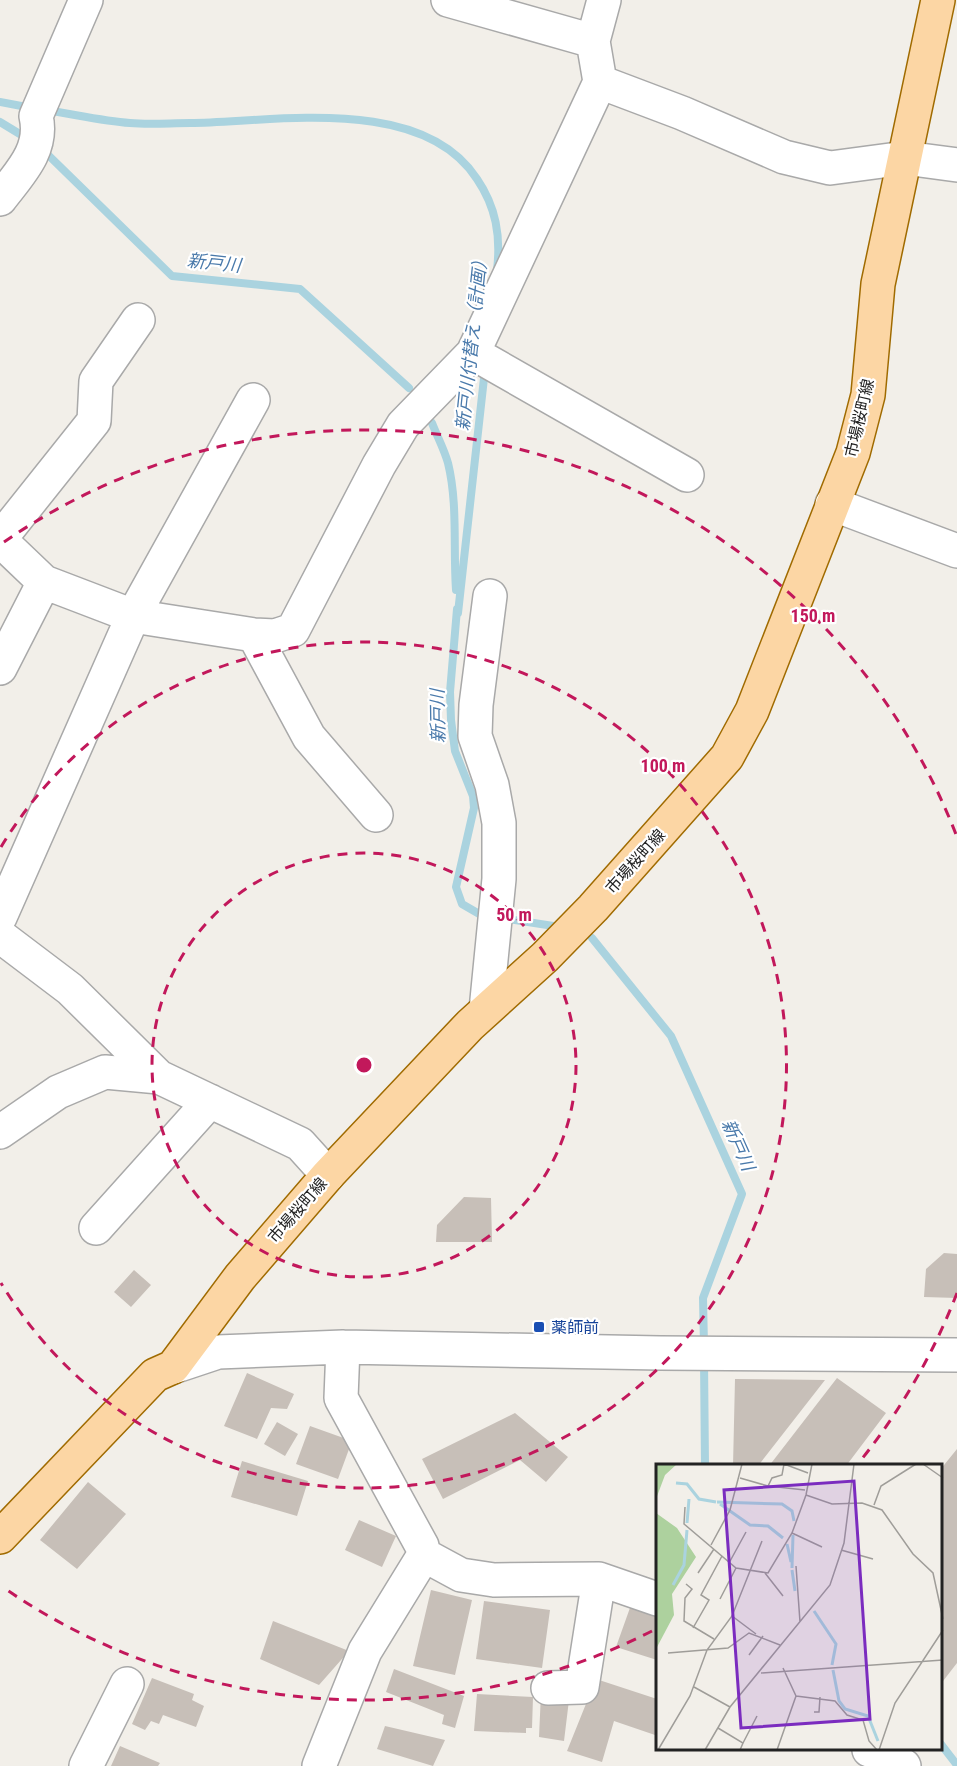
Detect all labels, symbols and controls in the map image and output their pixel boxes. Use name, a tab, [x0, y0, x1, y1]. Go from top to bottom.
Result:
water label: 新戸川	[186, 249, 244, 276]
water label: 新戸川付替え（計画）	[452, 250, 491, 432]
street label: 市場桜町線	[841, 377, 878, 459]
text: 150 m	[791, 605, 835, 626]
water label: 新戸川	[426, 687, 448, 743]
text: 100 m	[641, 755, 685, 776]
street label: 市場桜町線	[602, 825, 669, 897]
text: 50 m	[496, 904, 532, 925]
centre of rings	[354, 1055, 374, 1075]
water label: 新戸川	[718, 1116, 760, 1176]
street label: 市場桜町線	[264, 1174, 331, 1247]
place label: 薬師前	[551, 1318, 599, 1337]
marker: 薬師前	[532, 1320, 546, 1334]
inset map	[656, 1464, 942, 1751]

